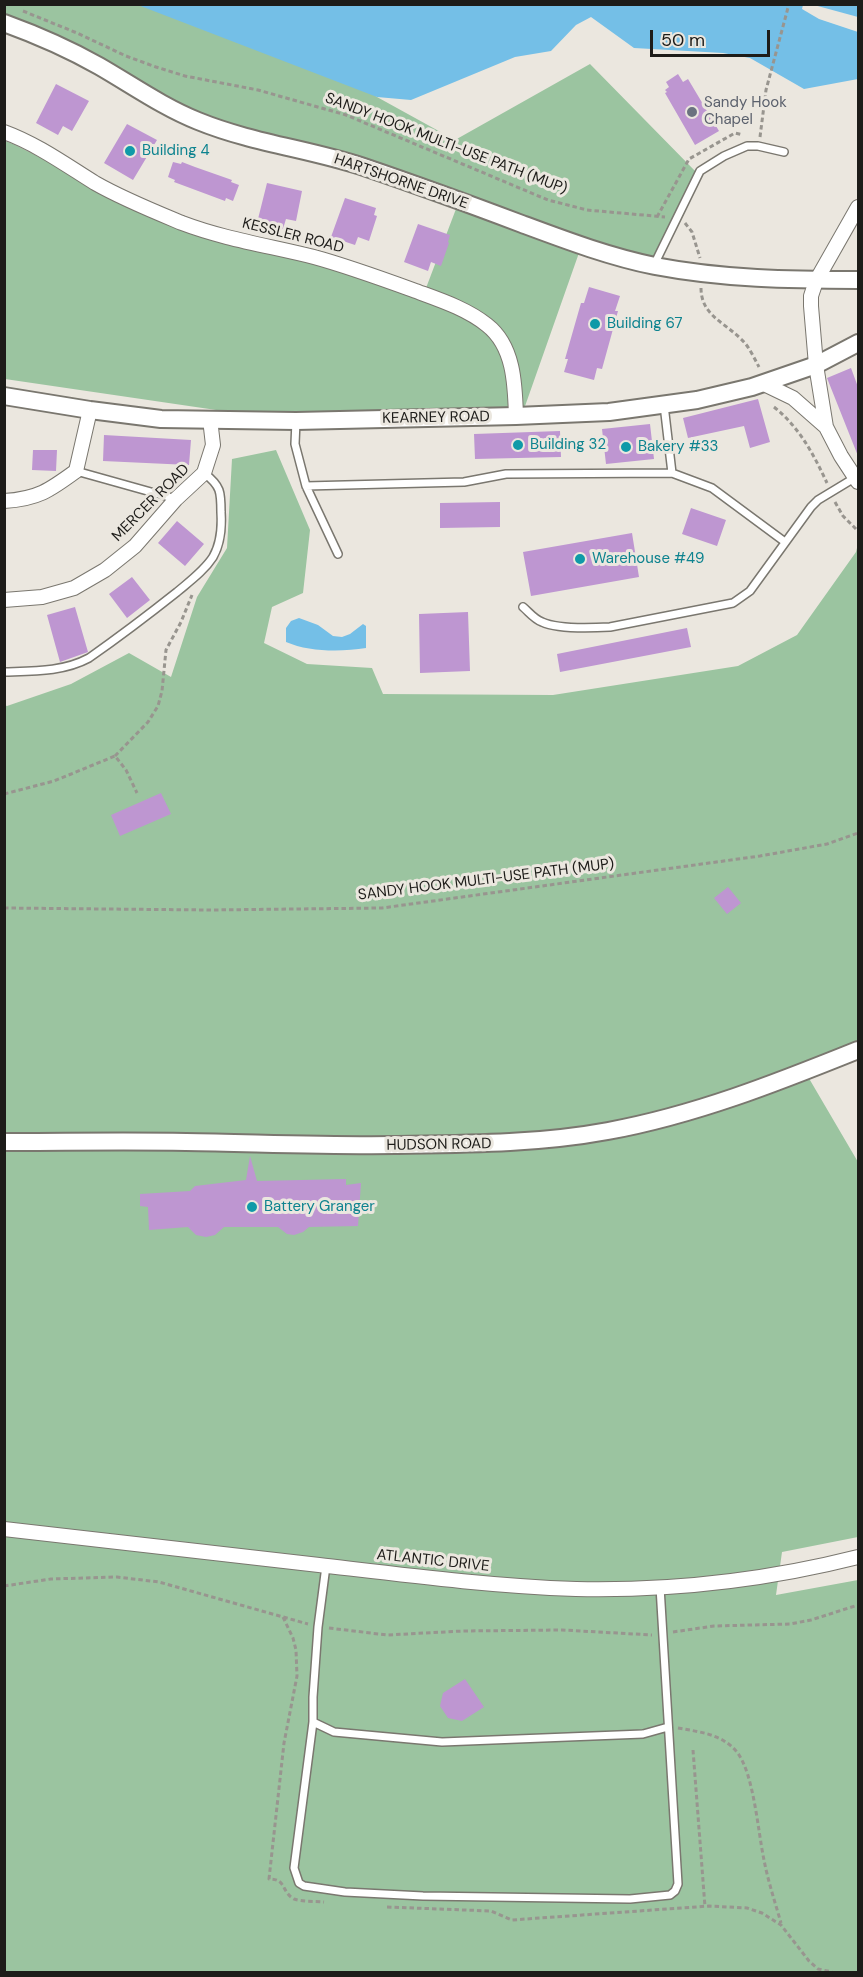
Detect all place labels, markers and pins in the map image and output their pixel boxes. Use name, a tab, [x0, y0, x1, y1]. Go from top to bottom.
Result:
place label: Sandy Hook Chapel	[704, 94, 787, 129]
marker: Sandy Hook Chapel	[685, 105, 699, 119]
place label: Building 4	[142, 142, 210, 160]
marker: Building 4	[123, 144, 137, 158]
place label: Building 67	[607, 315, 683, 333]
marker: Building 67	[588, 317, 602, 331]
place label: Building 32	[530, 436, 606, 454]
marker: Building 32	[511, 438, 525, 452]
place label: Bakery #33	[638, 438, 718, 456]
marker: Bakery #33	[619, 440, 633, 454]
place label: Warehouse #49	[592, 550, 704, 568]
marker: Warehouse #49	[573, 552, 587, 566]
place label: Battery Granger	[264, 1198, 375, 1216]
marker: Battery Granger	[245, 1200, 259, 1214]

